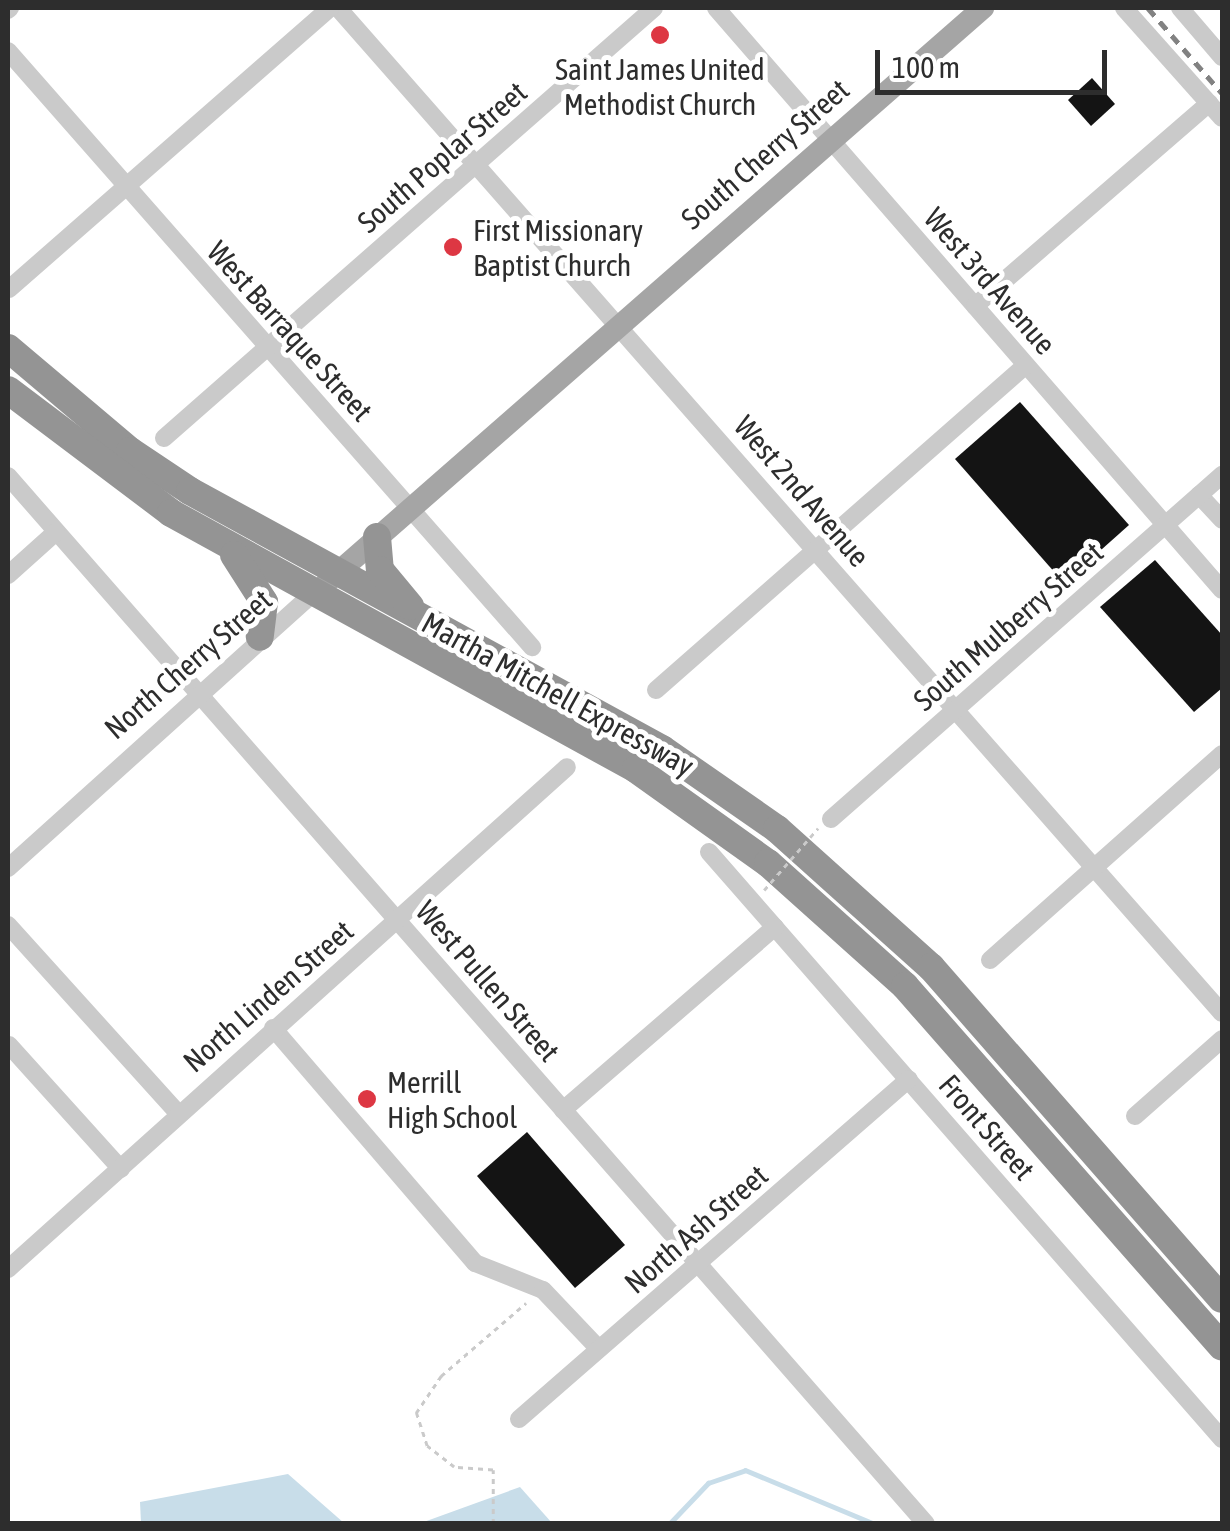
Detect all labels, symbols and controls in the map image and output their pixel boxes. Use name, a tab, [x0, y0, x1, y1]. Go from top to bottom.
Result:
marker: Saint James United Methodist Church	[649, 24, 671, 46]
scale bar	[880, 30, 1112, 92]
text: 100 m	[892, 50, 960, 84]
place label: Saint James United Methodist Church	[555, 51, 765, 122]
street label: South Cherry Street	[674, 71, 856, 237]
street label: South Poplar Street	[350, 74, 534, 240]
street label: West 3rd Avenue	[917, 200, 1063, 362]
place label: First Missionary Baptist Church	[473, 212, 643, 282]
street label: West Barraque Street	[200, 234, 380, 428]
marker: First Missionary Baptist Church	[442, 236, 464, 258]
street label: West 2nd Avenue	[727, 408, 877, 574]
street label: South Mulberry Street	[906, 534, 1110, 718]
street label: North Cherry Street	[97, 582, 279, 746]
street label: Martha Mitchell Expressway	[416, 604, 700, 784]
street label: West Pullen Street	[409, 893, 567, 1069]
street label: North Linden Street	[176, 913, 360, 1079]
place label: Merrill High School	[387, 1064, 517, 1134]
street label: Front Street	[932, 1067, 1042, 1187]
marker: Merrill High School	[356, 1088, 378, 1110]
street label: North Ash Street	[617, 1157, 775, 1301]

